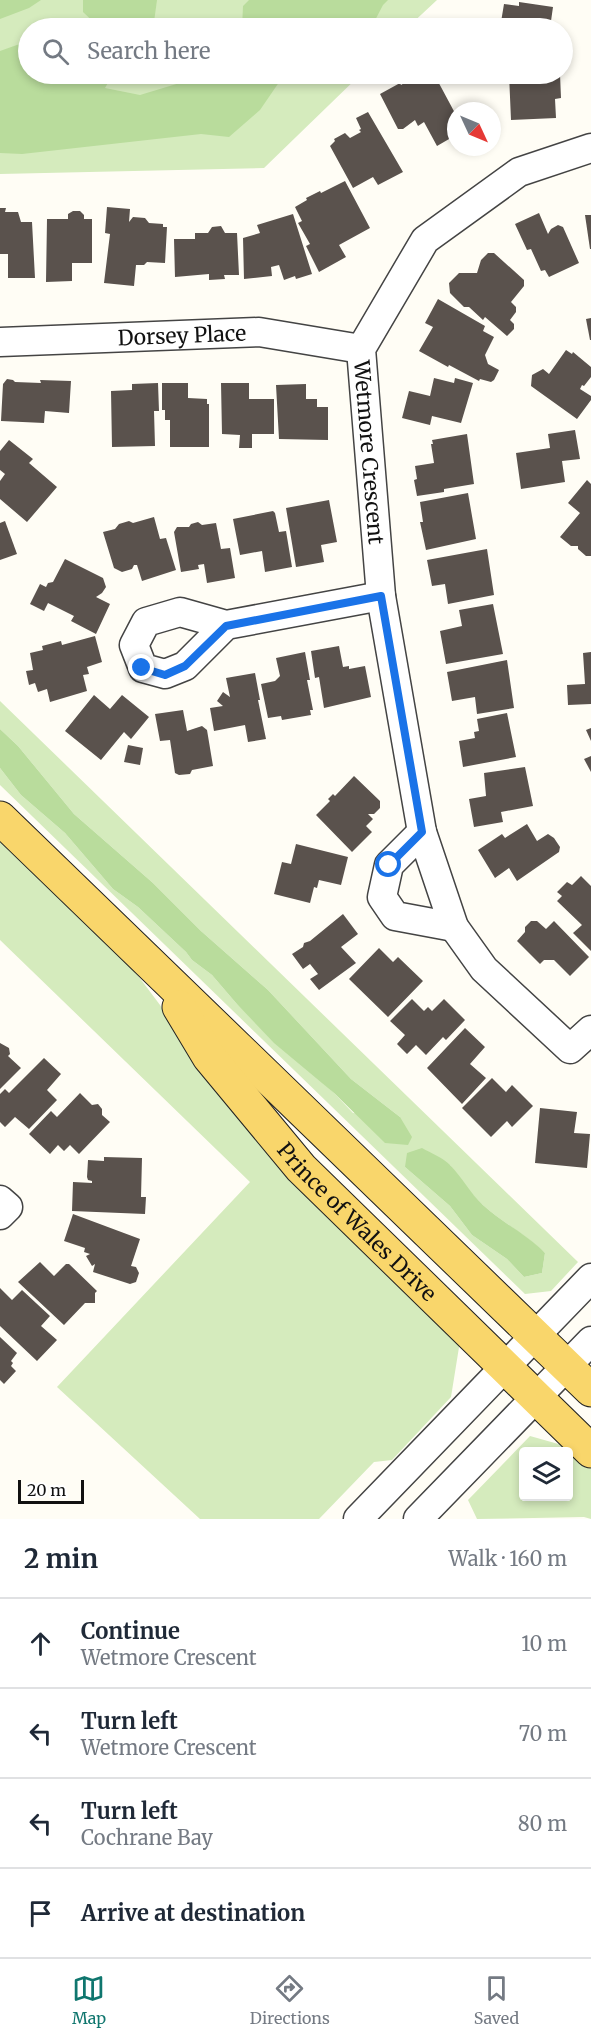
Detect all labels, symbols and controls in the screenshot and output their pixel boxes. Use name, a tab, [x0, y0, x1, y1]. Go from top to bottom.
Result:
search box	[18, 18, 573, 84]
icon: search	[39, 35, 72, 68]
text: Search here	[87, 37, 210, 65]
north arrow	[447, 102, 501, 156]
street label: Dorsey Place	[117, 319, 247, 351]
street label: Wetmore Crescent	[348, 358, 390, 545]
route end	[128, 654, 154, 680]
route start	[375, 851, 401, 877]
street label: Prince of Wales Drive	[272, 1137, 443, 1307]
map controls	[519, 1447, 573, 1501]
button: layers	[519, 1447, 573, 1501]
scale bar	[18, 1477, 84, 1504]
text: 20 m	[27, 1480, 66, 1500]
text: 2 min	[24, 1542, 98, 1575]
text: Walk · 160 m	[449, 1546, 567, 1571]
text: Continue	[81, 1617, 180, 1645]
icon: ahead	[24, 1627, 57, 1660]
text: 10 m	[521, 1631, 567, 1656]
text: Wetmore Crescent	[81, 1645, 257, 1670]
text: Turn left	[81, 1707, 178, 1735]
icon: left	[24, 1717, 57, 1750]
text: 70 m	[519, 1721, 567, 1746]
text: Wetmore Crescent	[81, 1735, 257, 1760]
text: Turn left	[81, 1797, 178, 1825]
icon: left	[24, 1807, 57, 1840]
text: 80 m	[518, 1811, 567, 1836]
text: Cochrane Bay	[81, 1825, 213, 1850]
icon: arrive	[24, 1897, 57, 1930]
text: Arrive at destination	[81, 1899, 305, 1927]
tab: Map	[72, 1972, 106, 2028]
tab: Directions	[250, 1972, 330, 2028]
tab: Saved	[474, 1972, 519, 2028]

